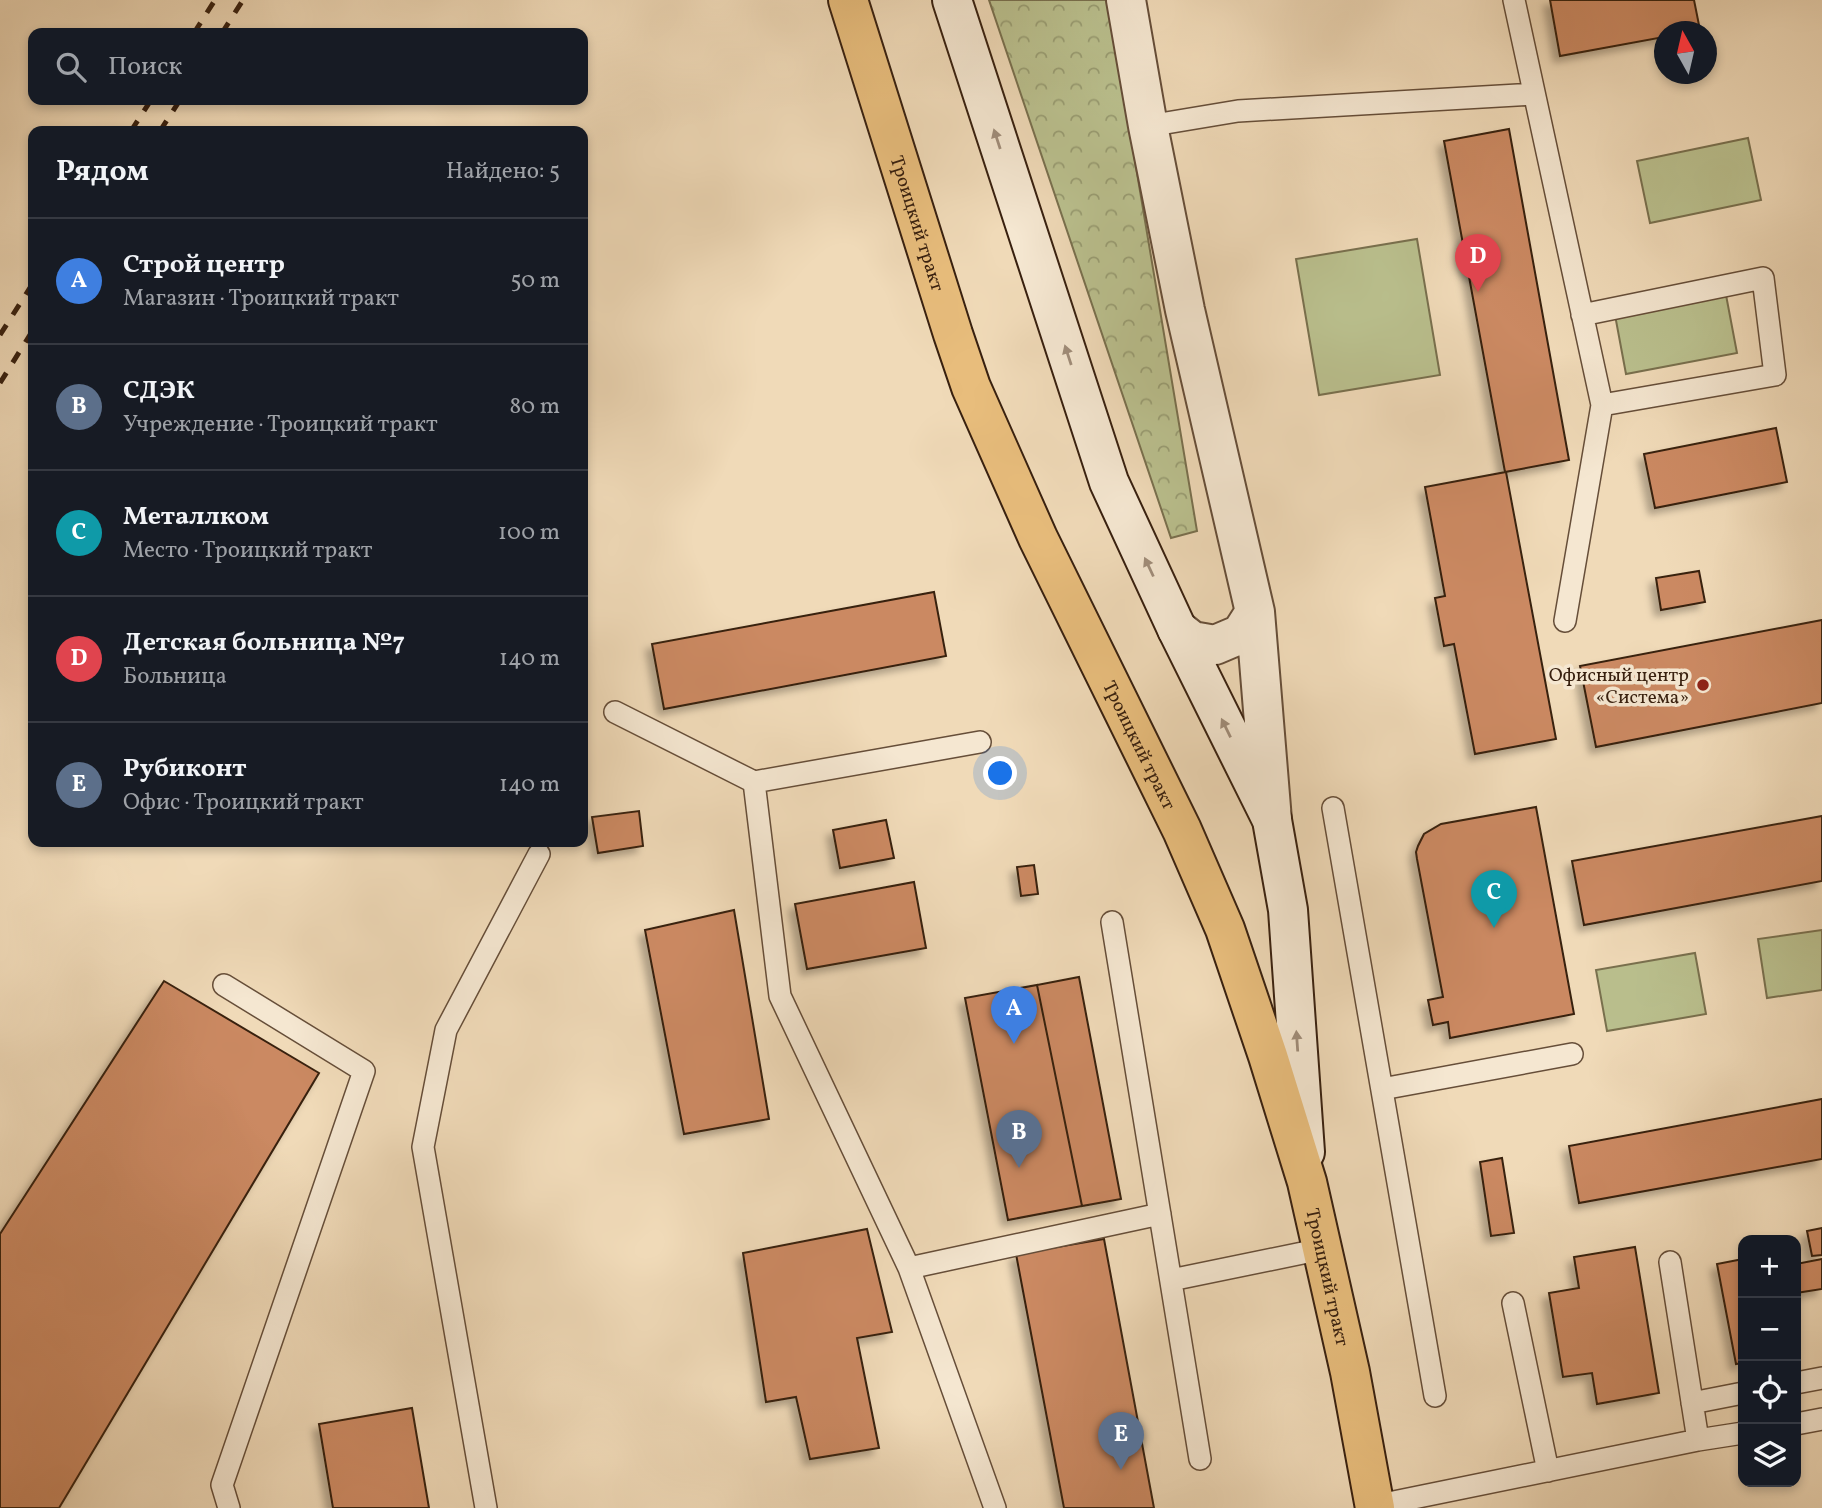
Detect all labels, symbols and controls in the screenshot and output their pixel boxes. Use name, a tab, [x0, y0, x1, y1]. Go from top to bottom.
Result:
north arrow	[1654, 21, 1717, 84]
search box	[28, 28, 588, 105]
icon: search	[52, 48, 90, 86]
text: Поиск	[108, 49, 182, 85]
one-way arrow	[991, 128, 1002, 149]
text: Рядом	[56, 151, 149, 193]
street label: Троицкий тракт	[883, 153, 950, 295]
text: Найдено: 5	[446, 156, 560, 188]
pin: D	[1455, 234, 1501, 292]
text: Строй центр	[123, 247, 285, 283]
text: A	[71, 265, 87, 297]
text: 50 m	[511, 265, 560, 297]
text: Магазин · Троицкий тракт	[123, 283, 399, 315]
one-way arrow	[1062, 344, 1073, 365]
text: СДЭК	[123, 373, 195, 409]
text: B	[71, 391, 87, 423]
text: 80 m	[510, 391, 560, 423]
text: Учреждение · Троицкий тракт	[123, 409, 438, 441]
text: Металлком	[123, 499, 269, 535]
text: C	[72, 517, 86, 549]
text: 100 m	[498, 517, 560, 549]
text: Место · Троицкий тракт	[123, 535, 372, 567]
one-way arrow	[1143, 557, 1155, 577]
text: Детская больница №7	[123, 625, 405, 661]
text: D	[71, 643, 87, 675]
text: 140 m	[499, 643, 560, 675]
text: Больница	[123, 661, 227, 693]
place label: Офисный центр «Система»	[1549, 663, 1689, 711]
street label: Троицкий тракт	[1095, 677, 1181, 815]
marker: Офисный центр «Система»	[1695, 677, 1711, 693]
one-way arrow	[1220, 718, 1232, 738]
text: Рубиконт	[123, 751, 247, 787]
your location	[983, 756, 1017, 790]
text: E	[72, 769, 86, 801]
text: 140 m	[499, 769, 560, 801]
text: Офис · Троицкий тракт	[123, 787, 364, 819]
pin: C	[1471, 870, 1517, 928]
pin: A	[991, 986, 1037, 1044]
one-way arrow	[1292, 1029, 1303, 1051]
pin: B	[996, 1110, 1042, 1168]
street label: Троицкий тракт	[1298, 1206, 1355, 1349]
map controls	[1738, 1235, 1801, 1487]
button: +	[1738, 1235, 1801, 1298]
button: −	[1738, 1298, 1801, 1361]
button: locate	[1738, 1361, 1801, 1424]
pin: E	[1098, 1412, 1144, 1470]
button: layers	[1738, 1424, 1801, 1487]

